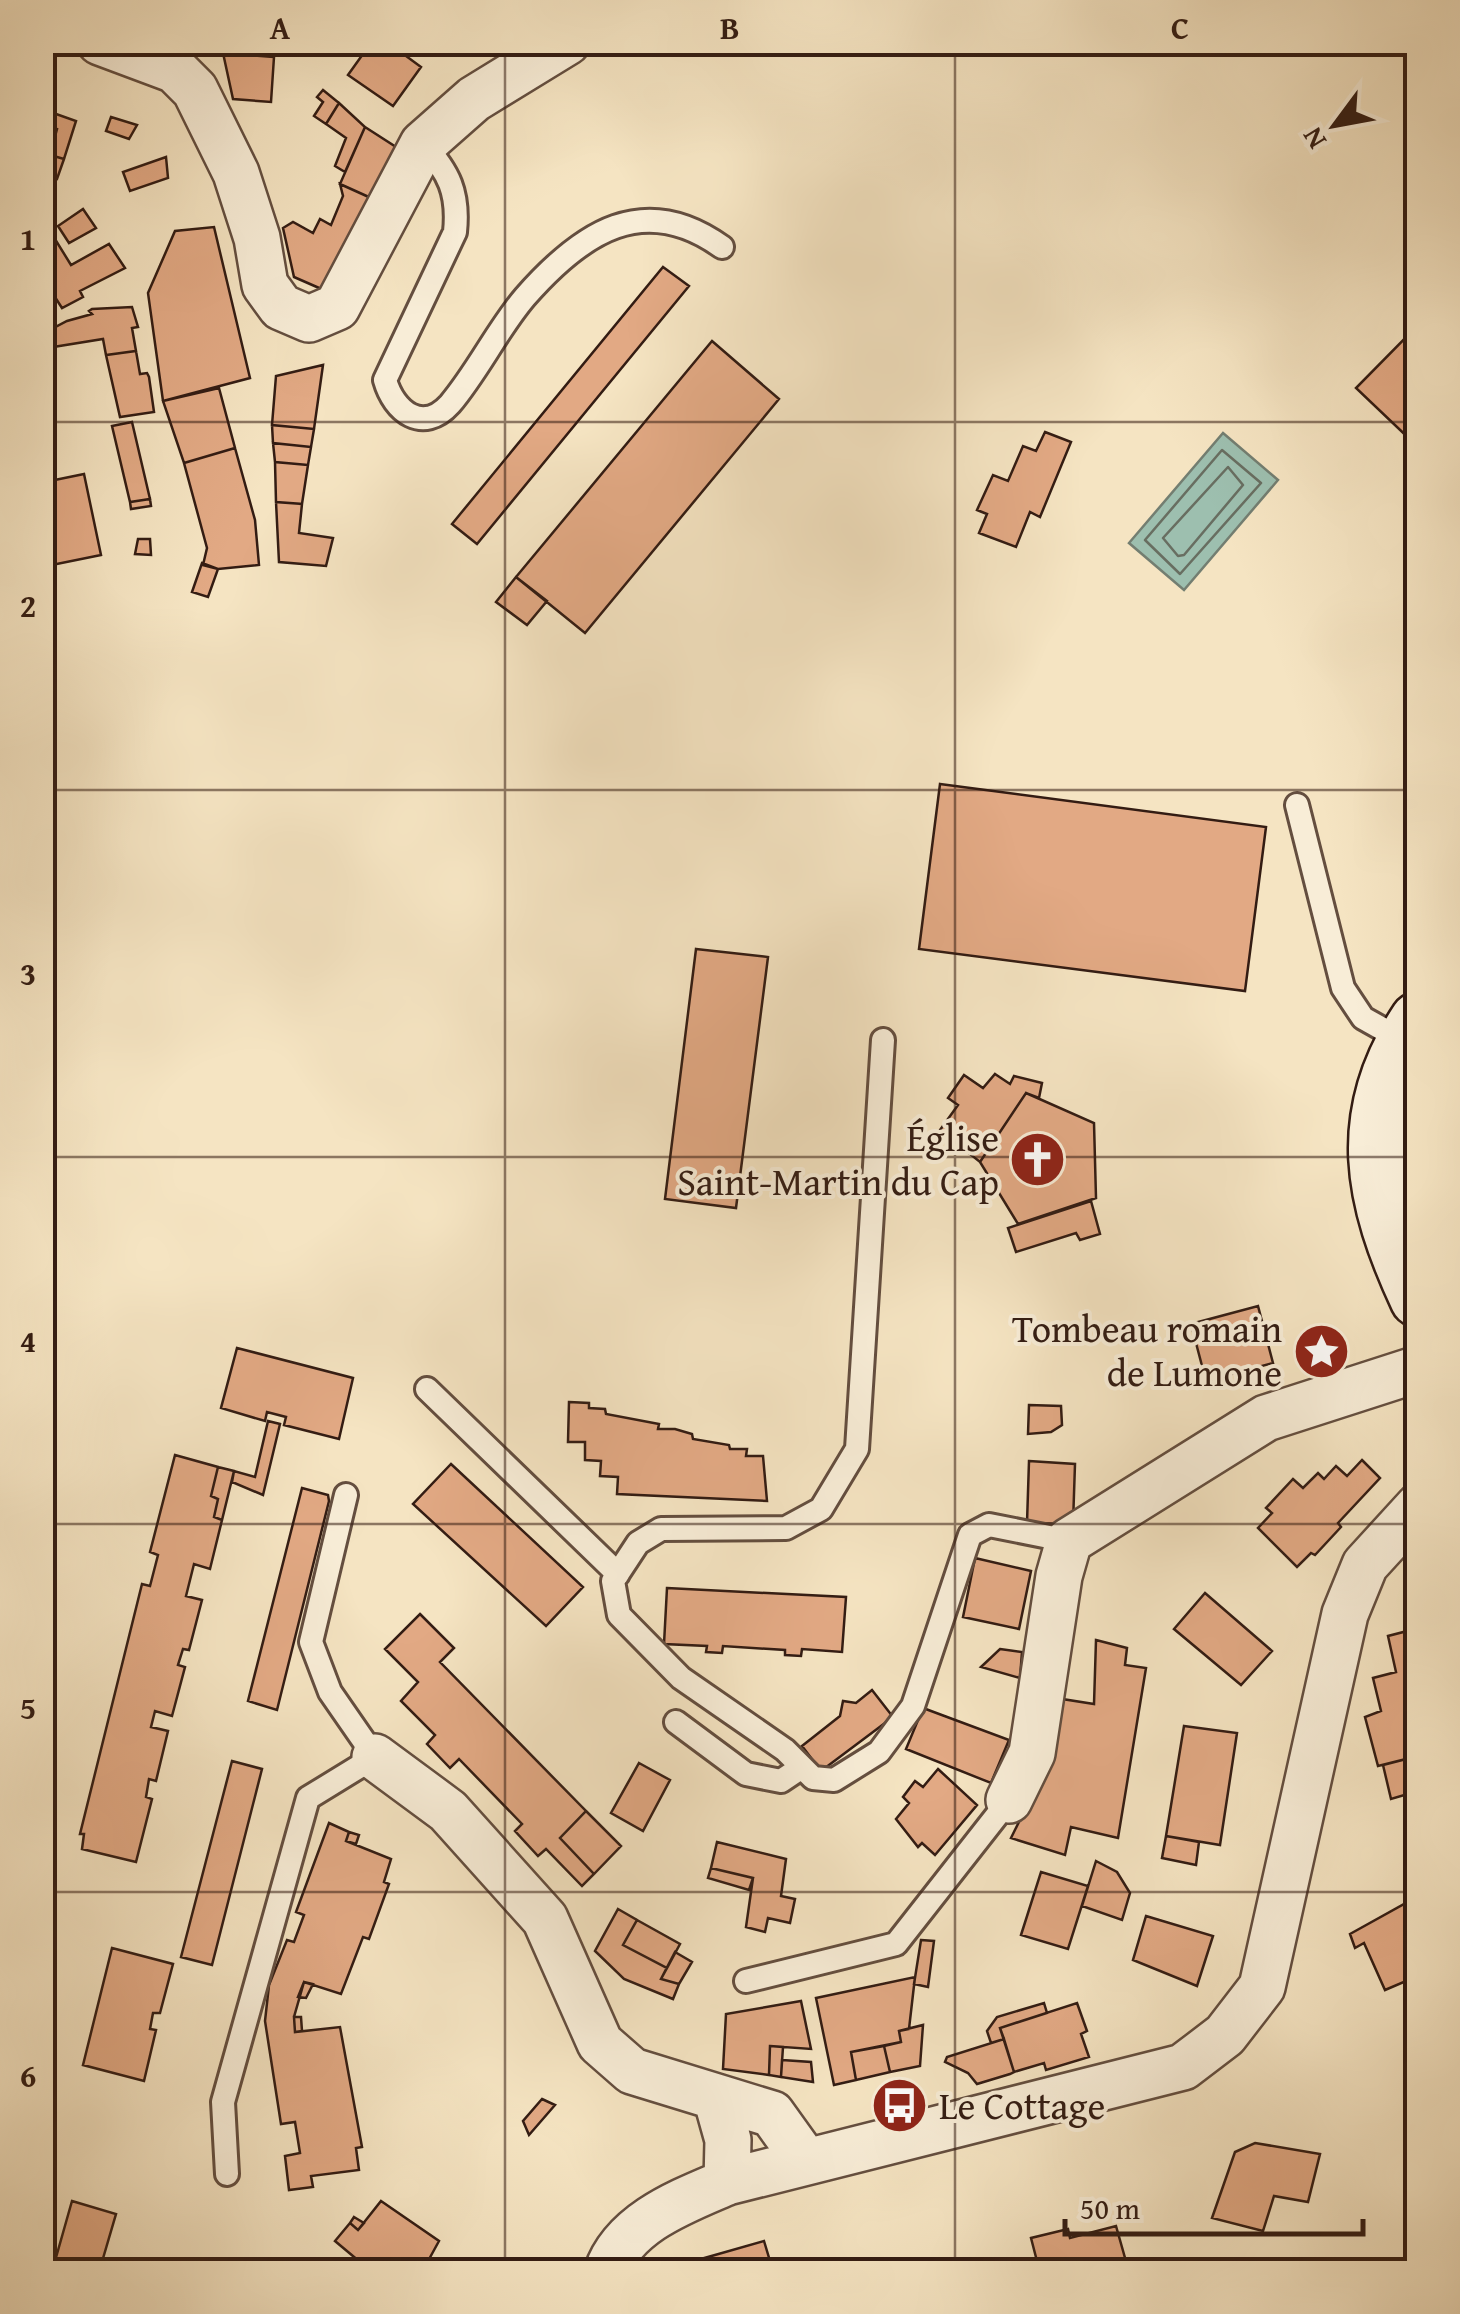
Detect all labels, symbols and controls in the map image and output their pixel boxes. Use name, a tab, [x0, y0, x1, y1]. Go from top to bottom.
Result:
text: A	[270, 4, 291, 51]
text: B	[720, 4, 740, 51]
text: C	[1171, 4, 1189, 51]
north arrow	[1285, 75, 1385, 175]
text: N	[1291, 119, 1336, 157]
text: 1	[20, 215, 36, 262]
text: 2	[20, 582, 36, 629]
text: 3	[20, 950, 36, 997]
place label: Église Saint-Martin du Cap	[677, 1109, 999, 1209]
church icon: Église Saint-Martin du Cap	[1008, 1130, 1068, 1190]
place label: Tombeau romain de Lumone	[1012, 1300, 1282, 1400]
text: 4	[20, 1317, 36, 1364]
place icon: Tombeau romain de Lumone	[1291, 1321, 1351, 1381]
text: 5	[20, 1684, 36, 1731]
text: 6	[20, 2052, 36, 2099]
bus stop icon: Le Cottage	[870, 2076, 930, 2136]
place label: Le Cottage	[939, 2077, 1105, 2133]
scale bar	[1065, 2174, 1362, 2236]
text: 50 m	[1080, 2186, 1140, 2230]

